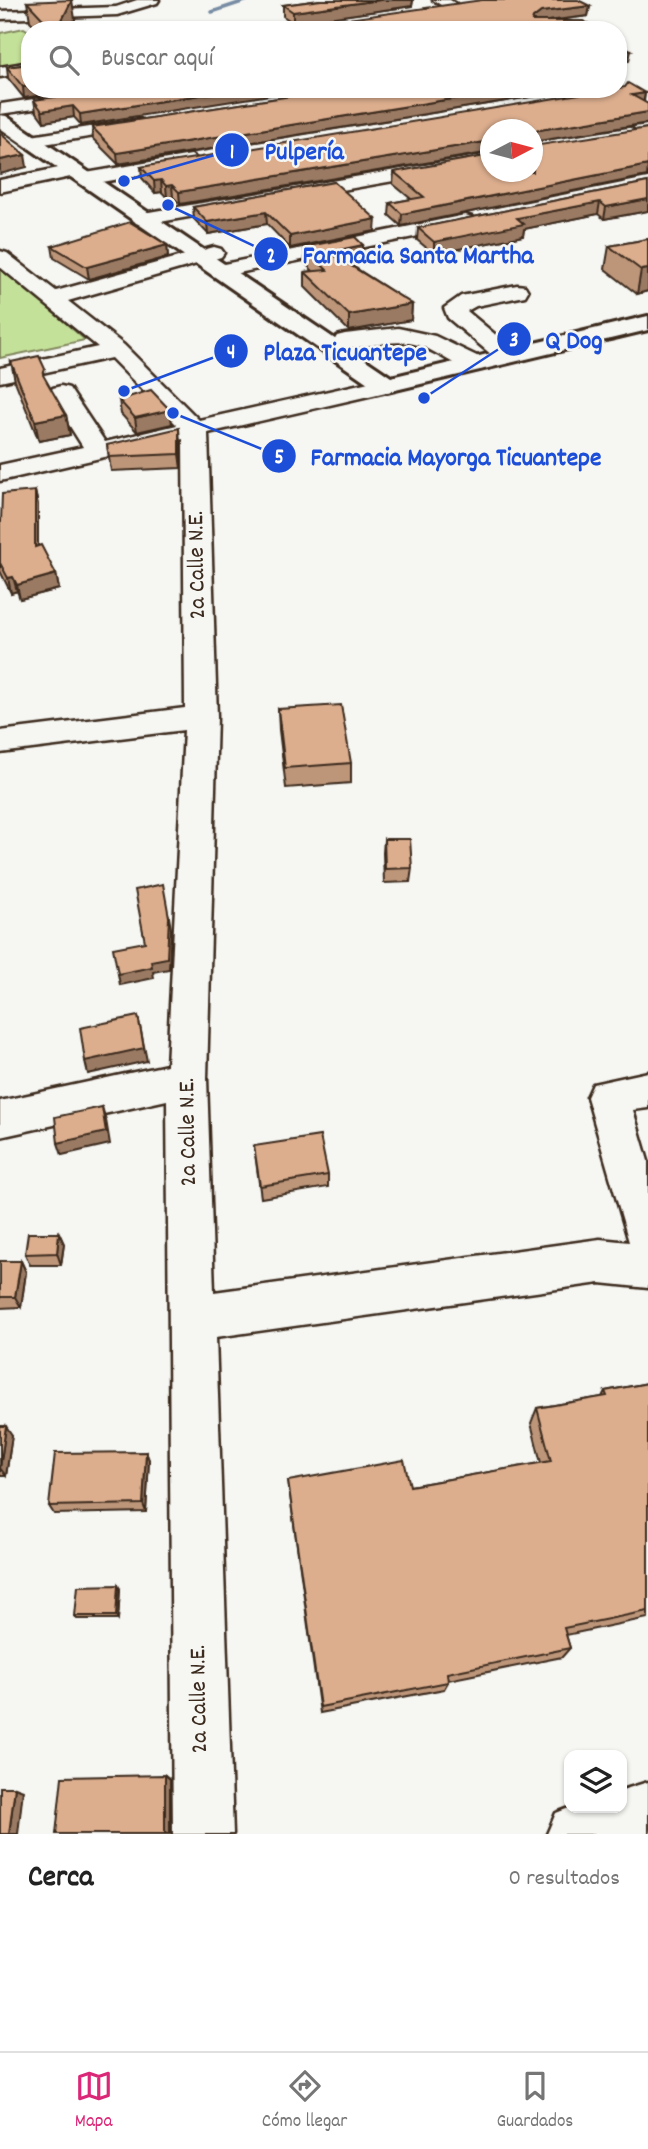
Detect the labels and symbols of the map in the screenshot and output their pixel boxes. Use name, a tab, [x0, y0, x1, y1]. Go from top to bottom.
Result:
north arrow	[480, 119, 543, 182]
callout: Pulpería	[215, 127, 357, 174]
text: Pulpería	[264, 135, 344, 172]
text: 1	[230, 139, 234, 169]
callout: Farmacia Santa Martha	[253, 231, 548, 278]
text: Farmacia Santa Martha	[302, 239, 534, 276]
text: 2	[266, 243, 276, 273]
callout: Q Dog	[496, 315, 616, 362]
text: Q Dog	[545, 324, 603, 361]
text: 3	[509, 327, 519, 357]
callout: Plaza Ticuantepe	[214, 328, 441, 375]
text: Plaza Ticuantepe	[263, 336, 427, 373]
text: 4	[227, 339, 235, 369]
callout: Farmacia Mayorga Ticuantepe	[261, 432, 615, 479]
text: Farmacia Mayorga Ticuantepe	[310, 441, 602, 478]
text: 5	[274, 444, 284, 474]
street label: 2a Calle N.E.	[180, 510, 216, 620]
street label: 2a Calle N.E.	[171, 1077, 207, 1187]
street label: 2a Calle N.E.	[182, 1644, 218, 1754]

